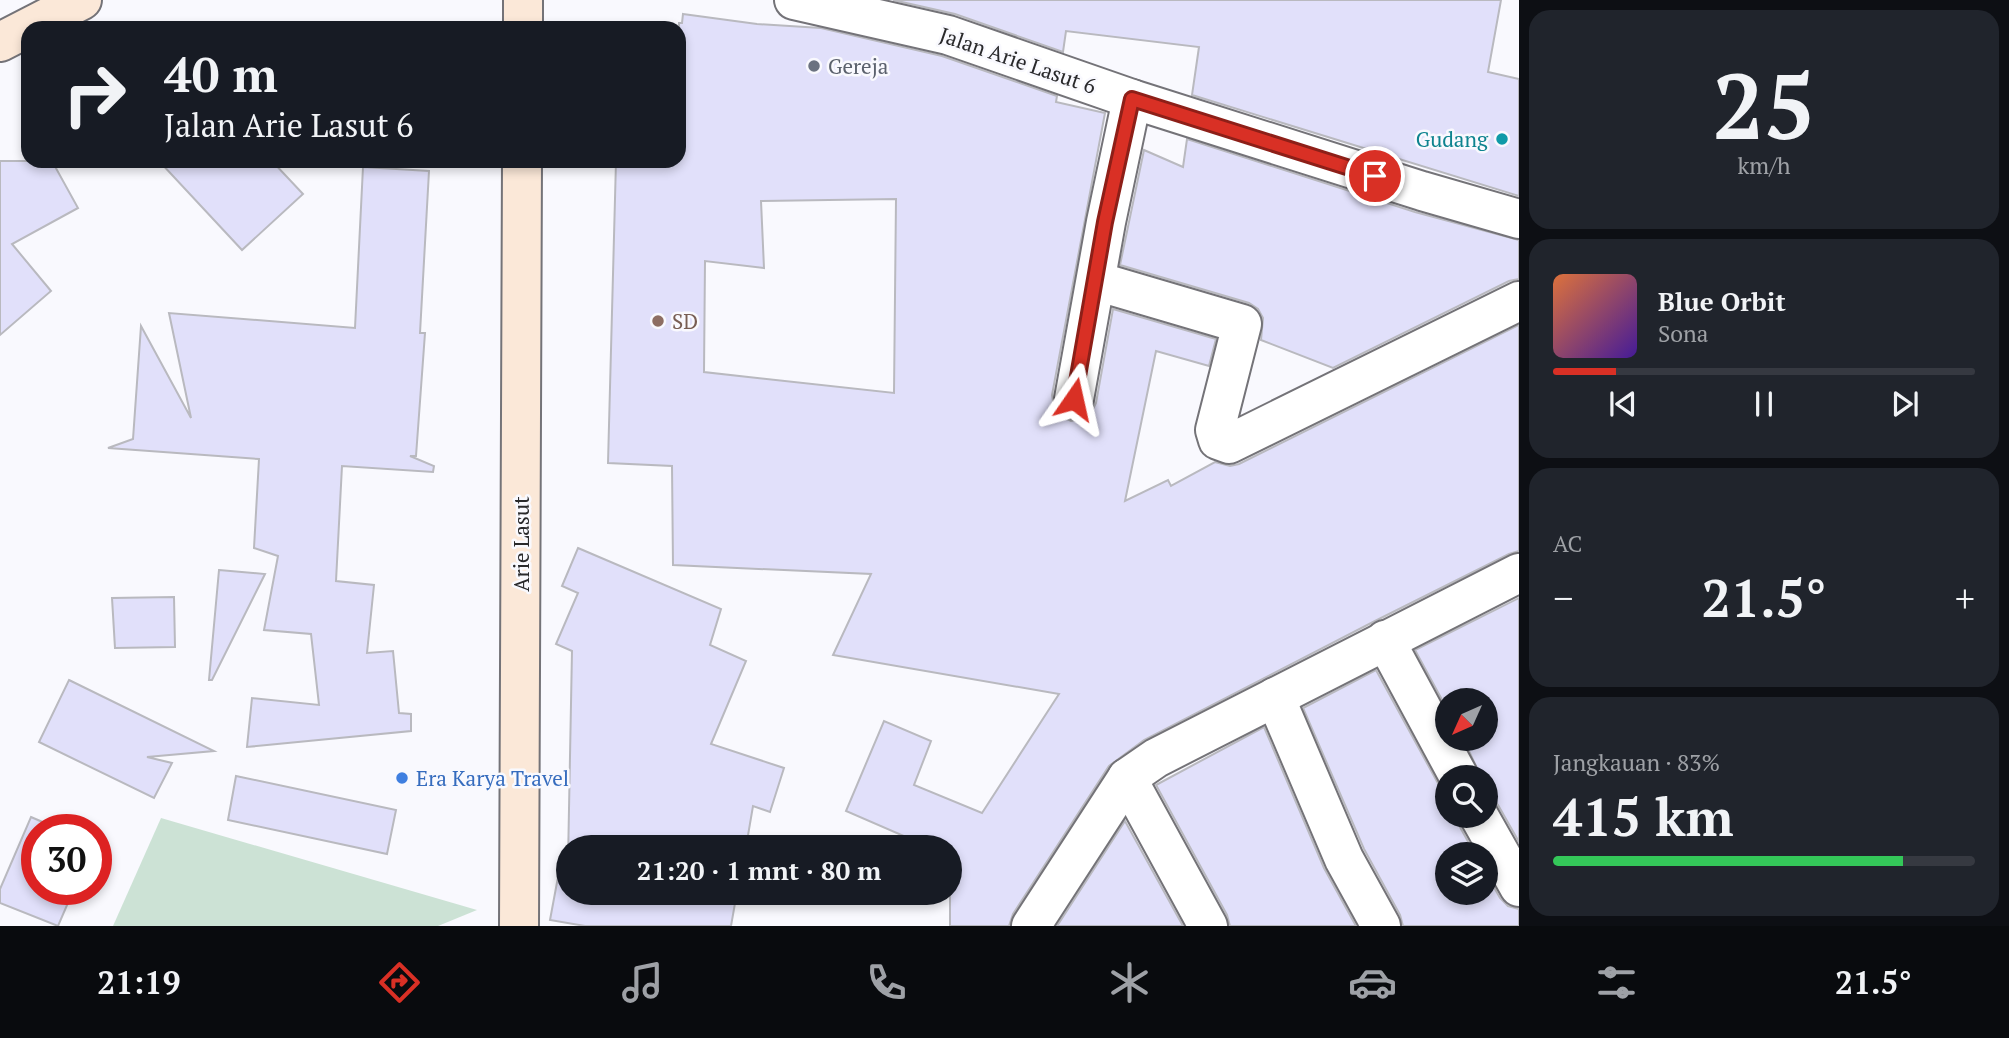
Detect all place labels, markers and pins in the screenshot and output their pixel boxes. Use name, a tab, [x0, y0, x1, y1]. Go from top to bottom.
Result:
place label: Gereja	[828, 52, 889, 80]
marker: Gereja	[806, 58, 822, 74]
place label: Gudang	[1416, 125, 1489, 153]
marker: Gudang	[1494, 131, 1510, 147]
pin	[1345, 146, 1405, 206]
place label: SD	[672, 307, 698, 335]
marker: SD	[650, 313, 666, 329]
place label: Era Karya Travel	[416, 764, 569, 792]
marker: Era Karya Travel	[394, 770, 410, 786]

